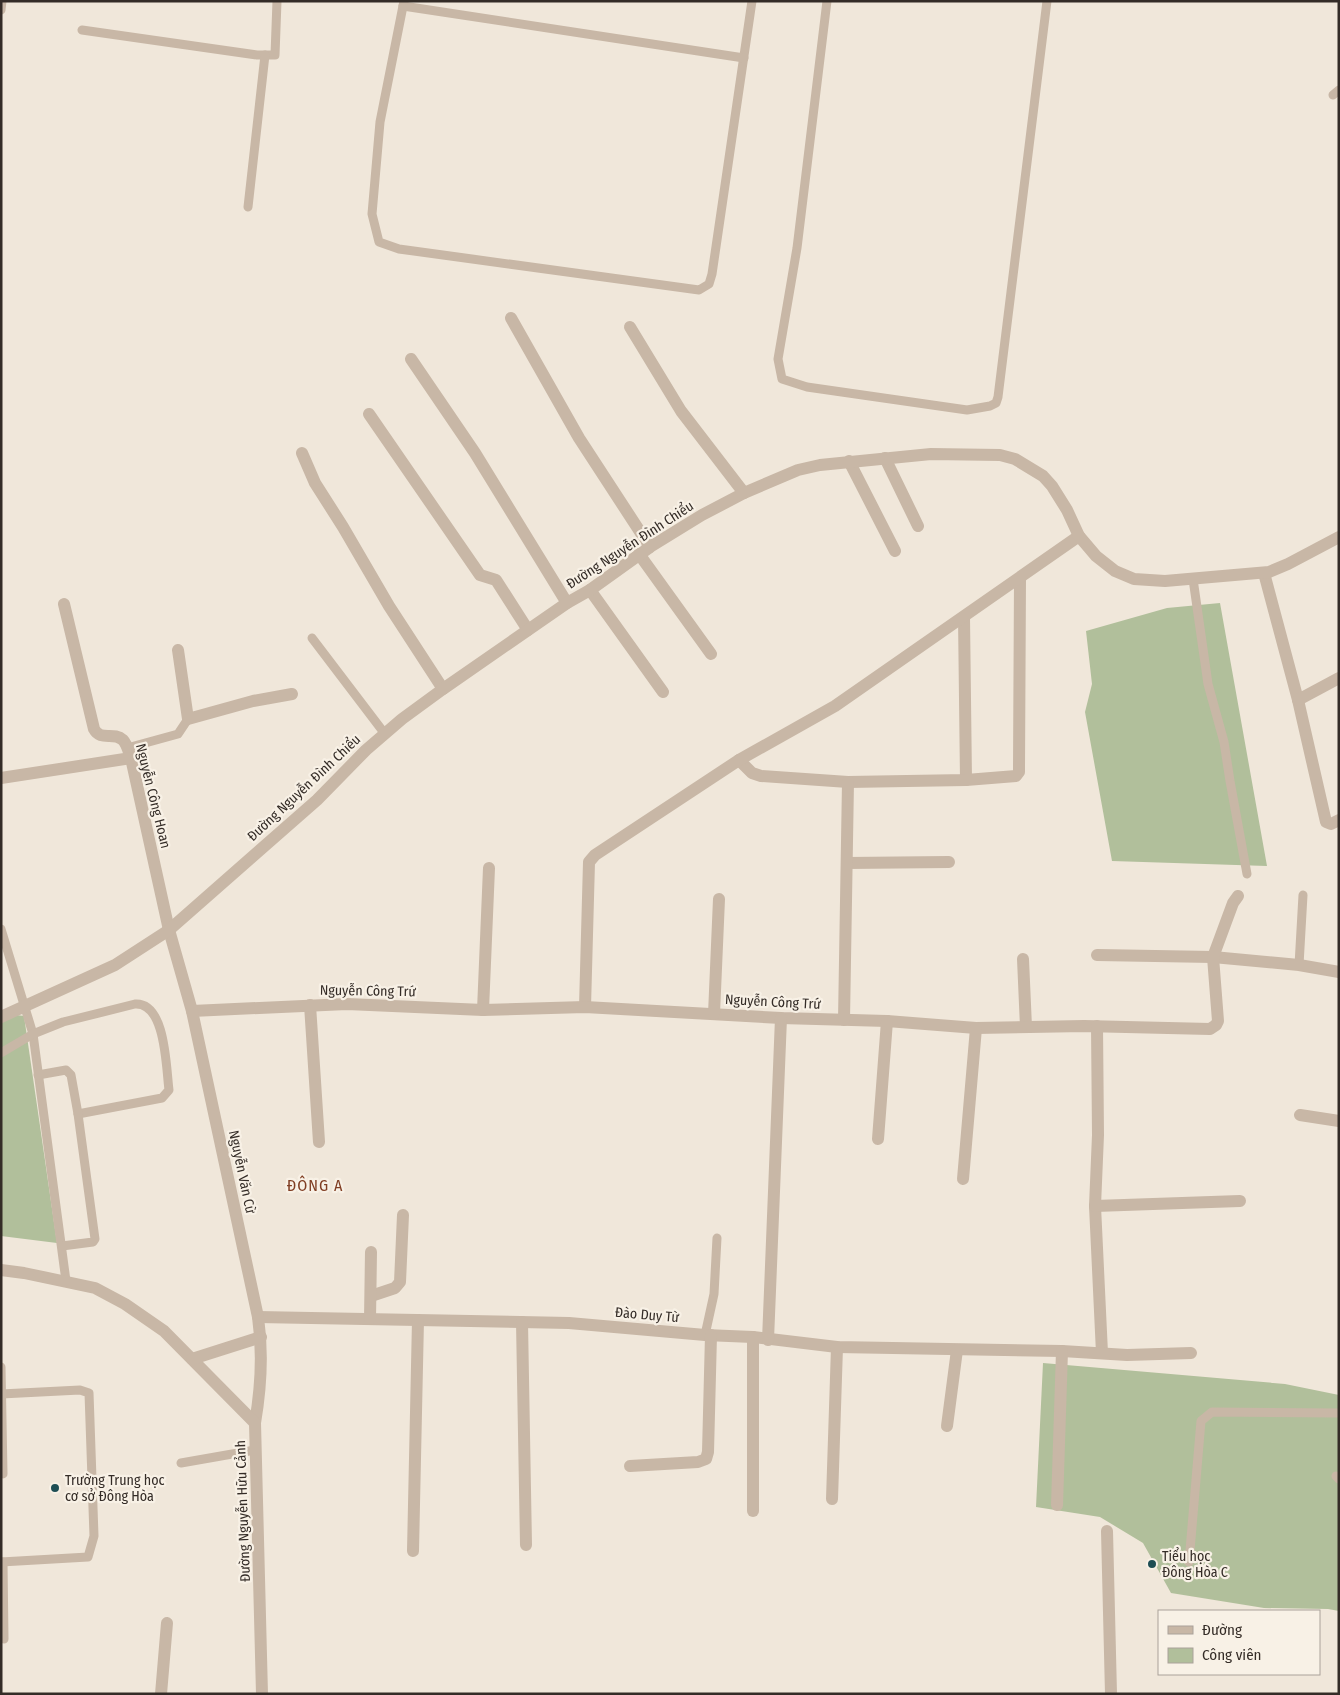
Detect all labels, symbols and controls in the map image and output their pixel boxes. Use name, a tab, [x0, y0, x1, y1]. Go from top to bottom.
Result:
street label: Đường Nguyễn Đình Chiểu	[563, 497, 697, 593]
street label: Đường Nguyễn Đình Chiểu	[243, 730, 364, 845]
street label: Nguyễn Công Hoan	[132, 742, 174, 850]
street label: Nguyễn Công Trứ	[320, 982, 416, 1000]
street label: Nguyễn Công Trứ	[725, 991, 822, 1013]
street label: Nguyễn Văn Cừ	[225, 1129, 259, 1215]
district label: ĐÔNG A	[287, 1175, 343, 1195]
street label: Đào Duy Từ	[614, 1304, 680, 1326]
street label: Đường Nguyễn Hữu Cảnh	[232, 1440, 254, 1582]
place label: Trường Trung học cơ sở Đông Hòa	[65, 1472, 164, 1505]
marker: Trường Trung học cơ sở Đông Hòa	[49, 1482, 61, 1494]
place label: Tiểu học Đông Hòa C	[1162, 1547, 1228, 1581]
marker: Tiểu học Đông Hòa C	[1146, 1558, 1158, 1570]
legend	[1158, 1610, 1320, 1675]
text: Đường	[1202, 1621, 1242, 1639]
text: Công viên	[1202, 1646, 1261, 1664]

